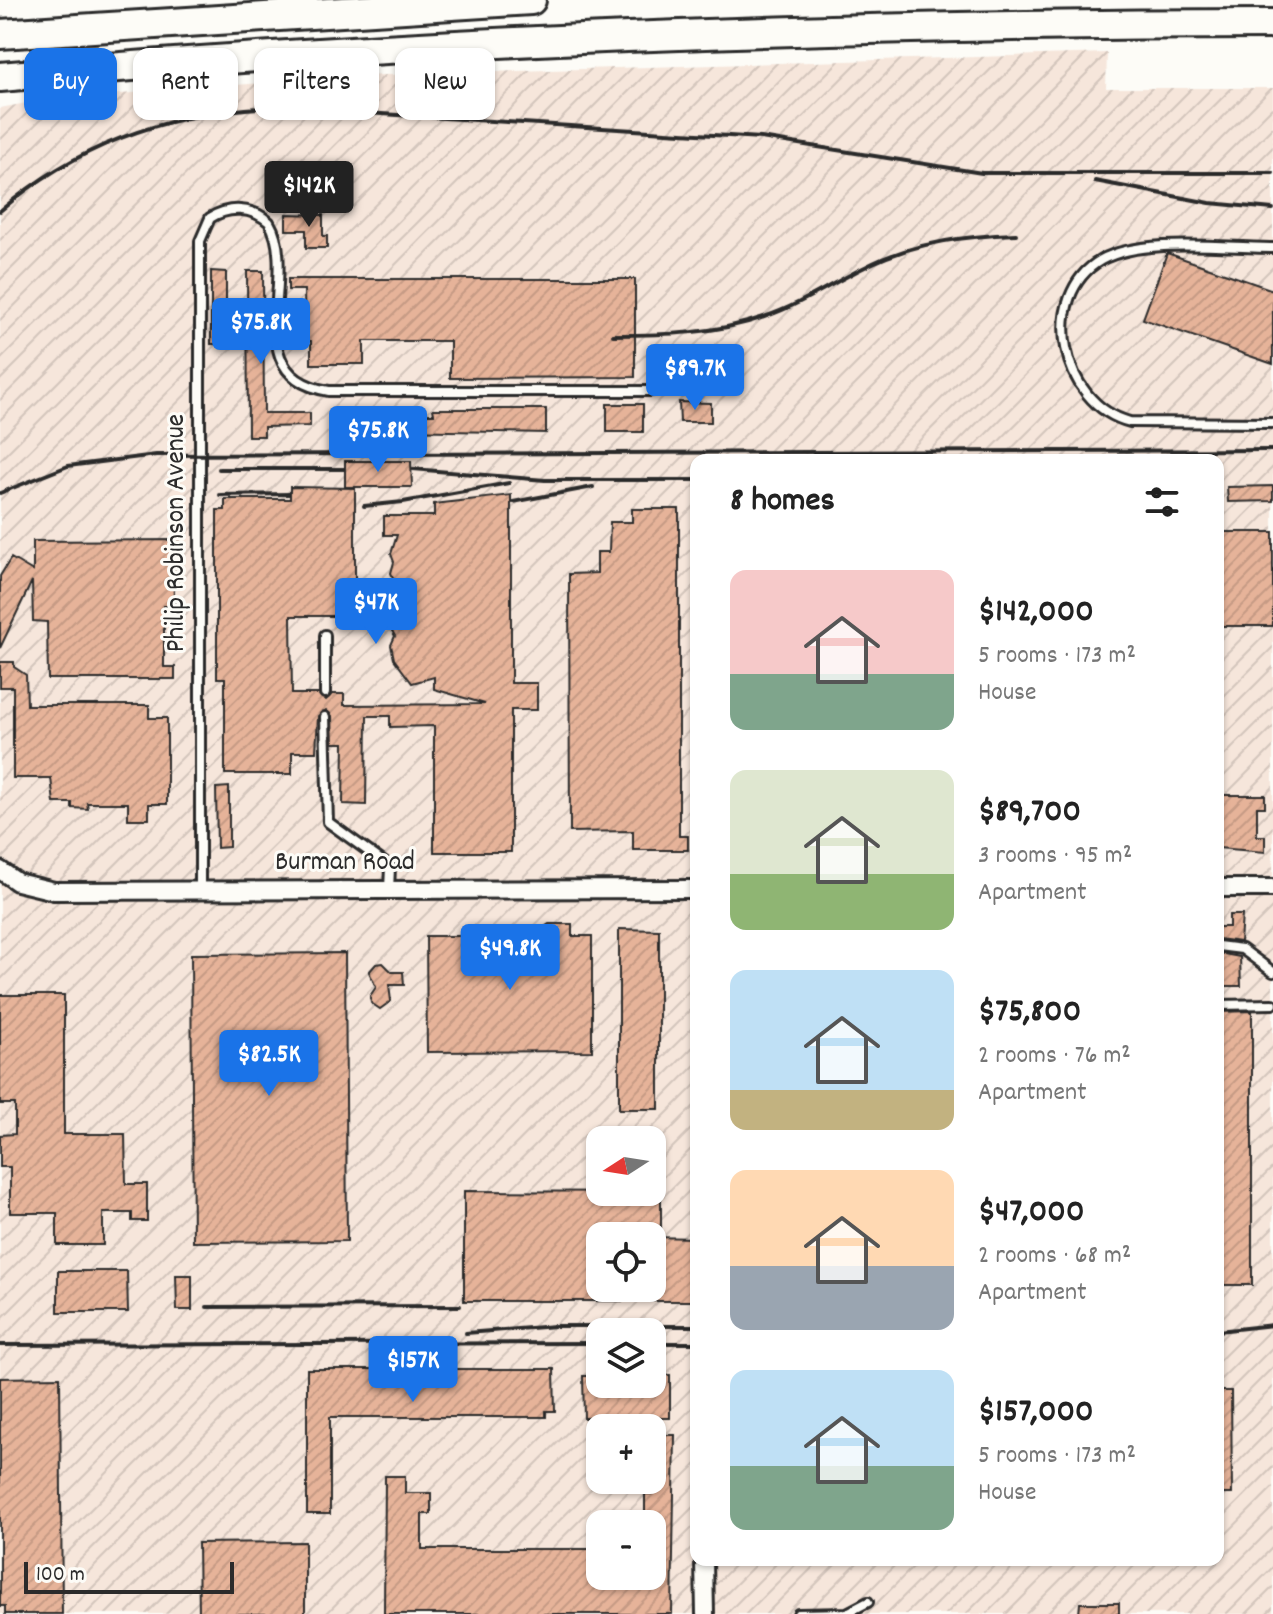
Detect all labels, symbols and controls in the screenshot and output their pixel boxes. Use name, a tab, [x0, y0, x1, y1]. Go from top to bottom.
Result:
chip: Buy	[24, 48, 117, 120]
chip: Rent	[133, 48, 238, 120]
chip: Filters	[254, 48, 379, 120]
chip: New	[395, 48, 495, 120]
pin: $142K	[253, 161, 365, 229]
text: $142K	[282, 168, 336, 205]
pin: $75.8K	[196, 298, 326, 366]
text: $75.8K	[230, 305, 292, 342]
pin: $89.7K	[630, 344, 760, 412]
text: $89.7K	[664, 351, 726, 388]
pin: $75.8K	[313, 406, 443, 474]
text: $75.8K	[347, 413, 409, 450]
street label: Philip Robinson Avenue	[158, 414, 198, 652]
text: 8 homes	[730, 478, 835, 527]
icon: filters	[1140, 480, 1184, 524]
pin: $47K	[329, 578, 423, 646]
text: $47K	[353, 585, 399, 622]
text: $142,000	[978, 589, 1094, 638]
icon: home	[794, 602, 890, 698]
text: 5 rooms · 173 m²	[978, 638, 1136, 675]
text: House	[978, 675, 1036, 712]
text: $89,700	[978, 789, 1081, 838]
icon: home	[794, 802, 890, 898]
text: 3 rooms · 95 m²	[978, 838, 1132, 875]
street label: Burman Road	[275, 844, 415, 884]
text: Apartment	[978, 875, 1087, 912]
pin: $49.8K	[445, 924, 575, 992]
text: $49.8K	[479, 931, 541, 968]
text: $75,800	[978, 989, 1081, 1038]
icon: home	[794, 1002, 890, 1098]
pin: $82.5K	[204, 1030, 334, 1098]
text: $82.5K	[237, 1037, 301, 1074]
text: 2 rooms · 76 m²	[978, 1038, 1131, 1075]
text: Apartment	[978, 1075, 1087, 1112]
north arrow	[586, 1126, 666, 1206]
map controls	[586, 1126, 666, 1590]
text: $47,000	[978, 1189, 1084, 1238]
icon: home	[794, 1202, 890, 1298]
button: locate	[586, 1222, 666, 1302]
text: 2 rooms · 68 m²	[978, 1238, 1131, 1275]
text: Apartment	[978, 1275, 1087, 1312]
button: layers	[586, 1318, 666, 1398]
pin: $157K	[357, 1336, 469, 1404]
text: $157K	[387, 1343, 439, 1380]
text: $157,000	[978, 1389, 1094, 1438]
icon: home	[794, 1402, 890, 1498]
button: +	[586, 1414, 666, 1494]
text: 5 rooms · 173 m²	[978, 1438, 1136, 1475]
text: House	[978, 1475, 1036, 1512]
button: −	[586, 1510, 666, 1590]
scale bar	[24, 1558, 234, 1594]
text: 100 m	[36, 1560, 85, 1591]

